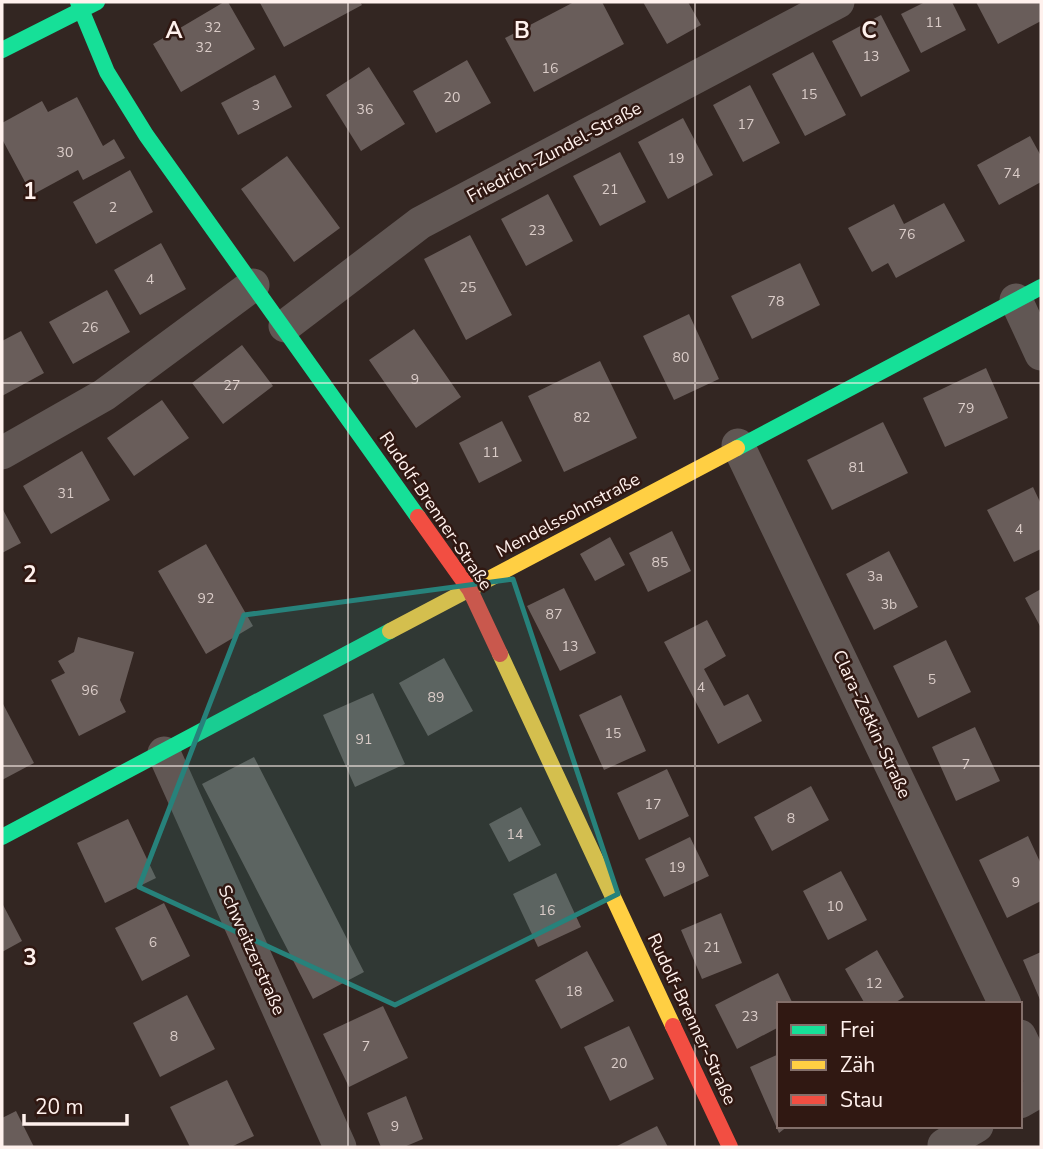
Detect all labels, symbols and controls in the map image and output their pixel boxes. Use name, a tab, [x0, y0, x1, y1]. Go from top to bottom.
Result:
house number: 11	[926, 13, 942, 32]
text: A	[165, 15, 183, 46]
text: B	[514, 15, 530, 46]
text: C	[861, 15, 877, 46]
house number: 32	[205, 18, 221, 37]
house number: 32	[196, 38, 212, 57]
house number: 13	[863, 47, 879, 66]
house number: 16	[542, 59, 558, 78]
house number: 15	[801, 85, 817, 104]
house number: 20	[444, 88, 460, 107]
house number: 3	[252, 96, 260, 115]
street label: Friedrich-Zundel-Straße	[463, 96, 645, 208]
house number: 36	[357, 100, 373, 119]
house number: 17	[738, 115, 754, 134]
house number: 30	[57, 143, 73, 162]
house number: 19	[668, 149, 684, 168]
house number: 74	[1004, 164, 1020, 183]
text: 1	[23, 176, 37, 207]
house number: 21	[602, 180, 618, 199]
house number: 2	[109, 198, 117, 217]
house number: 23	[529, 221, 545, 240]
house number: 76	[899, 225, 915, 244]
house number: 4	[146, 270, 154, 289]
house number: 25	[460, 278, 476, 297]
house number: 78	[768, 292, 784, 311]
house number: 26	[82, 318, 98, 337]
house number: 80	[673, 348, 689, 367]
house number: 9	[411, 370, 419, 389]
house number: 27	[224, 376, 240, 395]
house number: 79	[958, 399, 974, 418]
house number: 82	[574, 408, 590, 427]
street label: Rudolf-Brenner-Straße	[374, 427, 498, 595]
house number: 11	[483, 443, 499, 462]
house number: 81	[849, 458, 865, 477]
street label: Mendelssohnstraße	[492, 467, 644, 563]
house number: 31	[58, 484, 74, 503]
house number: 4	[1015, 520, 1023, 539]
house number: 85	[652, 553, 668, 572]
text: 2	[23, 559, 37, 590]
house number: 3a	[867, 567, 883, 586]
house number: 92	[198, 589, 214, 608]
house number: 3b	[881, 595, 897, 614]
house number: 87	[546, 605, 562, 624]
house number: 13	[562, 637, 578, 656]
street label: Clara-Zetkin-Straße	[827, 646, 917, 802]
house number: 5	[928, 670, 936, 689]
house number: 4	[697, 678, 705, 697]
house number: 96	[82, 681, 98, 700]
house number: 89	[428, 688, 444, 707]
house number: 15	[605, 724, 621, 743]
house number: 91	[356, 730, 372, 749]
house number: 7	[962, 755, 970, 774]
house number: 17	[645, 795, 661, 814]
house number: 8	[787, 809, 795, 828]
house number: 14	[507, 825, 523, 844]
house number: 19	[669, 858, 685, 877]
house number: 9	[1012, 873, 1020, 892]
street label: Schweitzerstraße	[213, 881, 291, 1019]
house number: 10	[827, 897, 843, 916]
house number: 16	[539, 901, 555, 920]
street label: Rudolf-Brenner-Straße	[642, 929, 742, 1109]
house number: 6	[149, 933, 157, 952]
house number: 21	[704, 938, 720, 957]
text: 3	[23, 942, 37, 973]
house number: 12	[866, 974, 882, 993]
house number: 18	[566, 982, 582, 1001]
legend	[777, 1002, 1022, 1128]
house number: 23	[742, 1007, 758, 1026]
text: Frei	[840, 1016, 875, 1044]
house number: 8	[170, 1027, 178, 1046]
house number: 7	[362, 1037, 370, 1056]
text: Zäh	[840, 1051, 875, 1079]
house number: 20	[611, 1054, 627, 1073]
scale bar	[24, 1082, 128, 1126]
text: Stau	[840, 1086, 883, 1114]
text: 20 m	[35, 1093, 84, 1121]
house number: 9	[391, 1117, 399, 1136]

